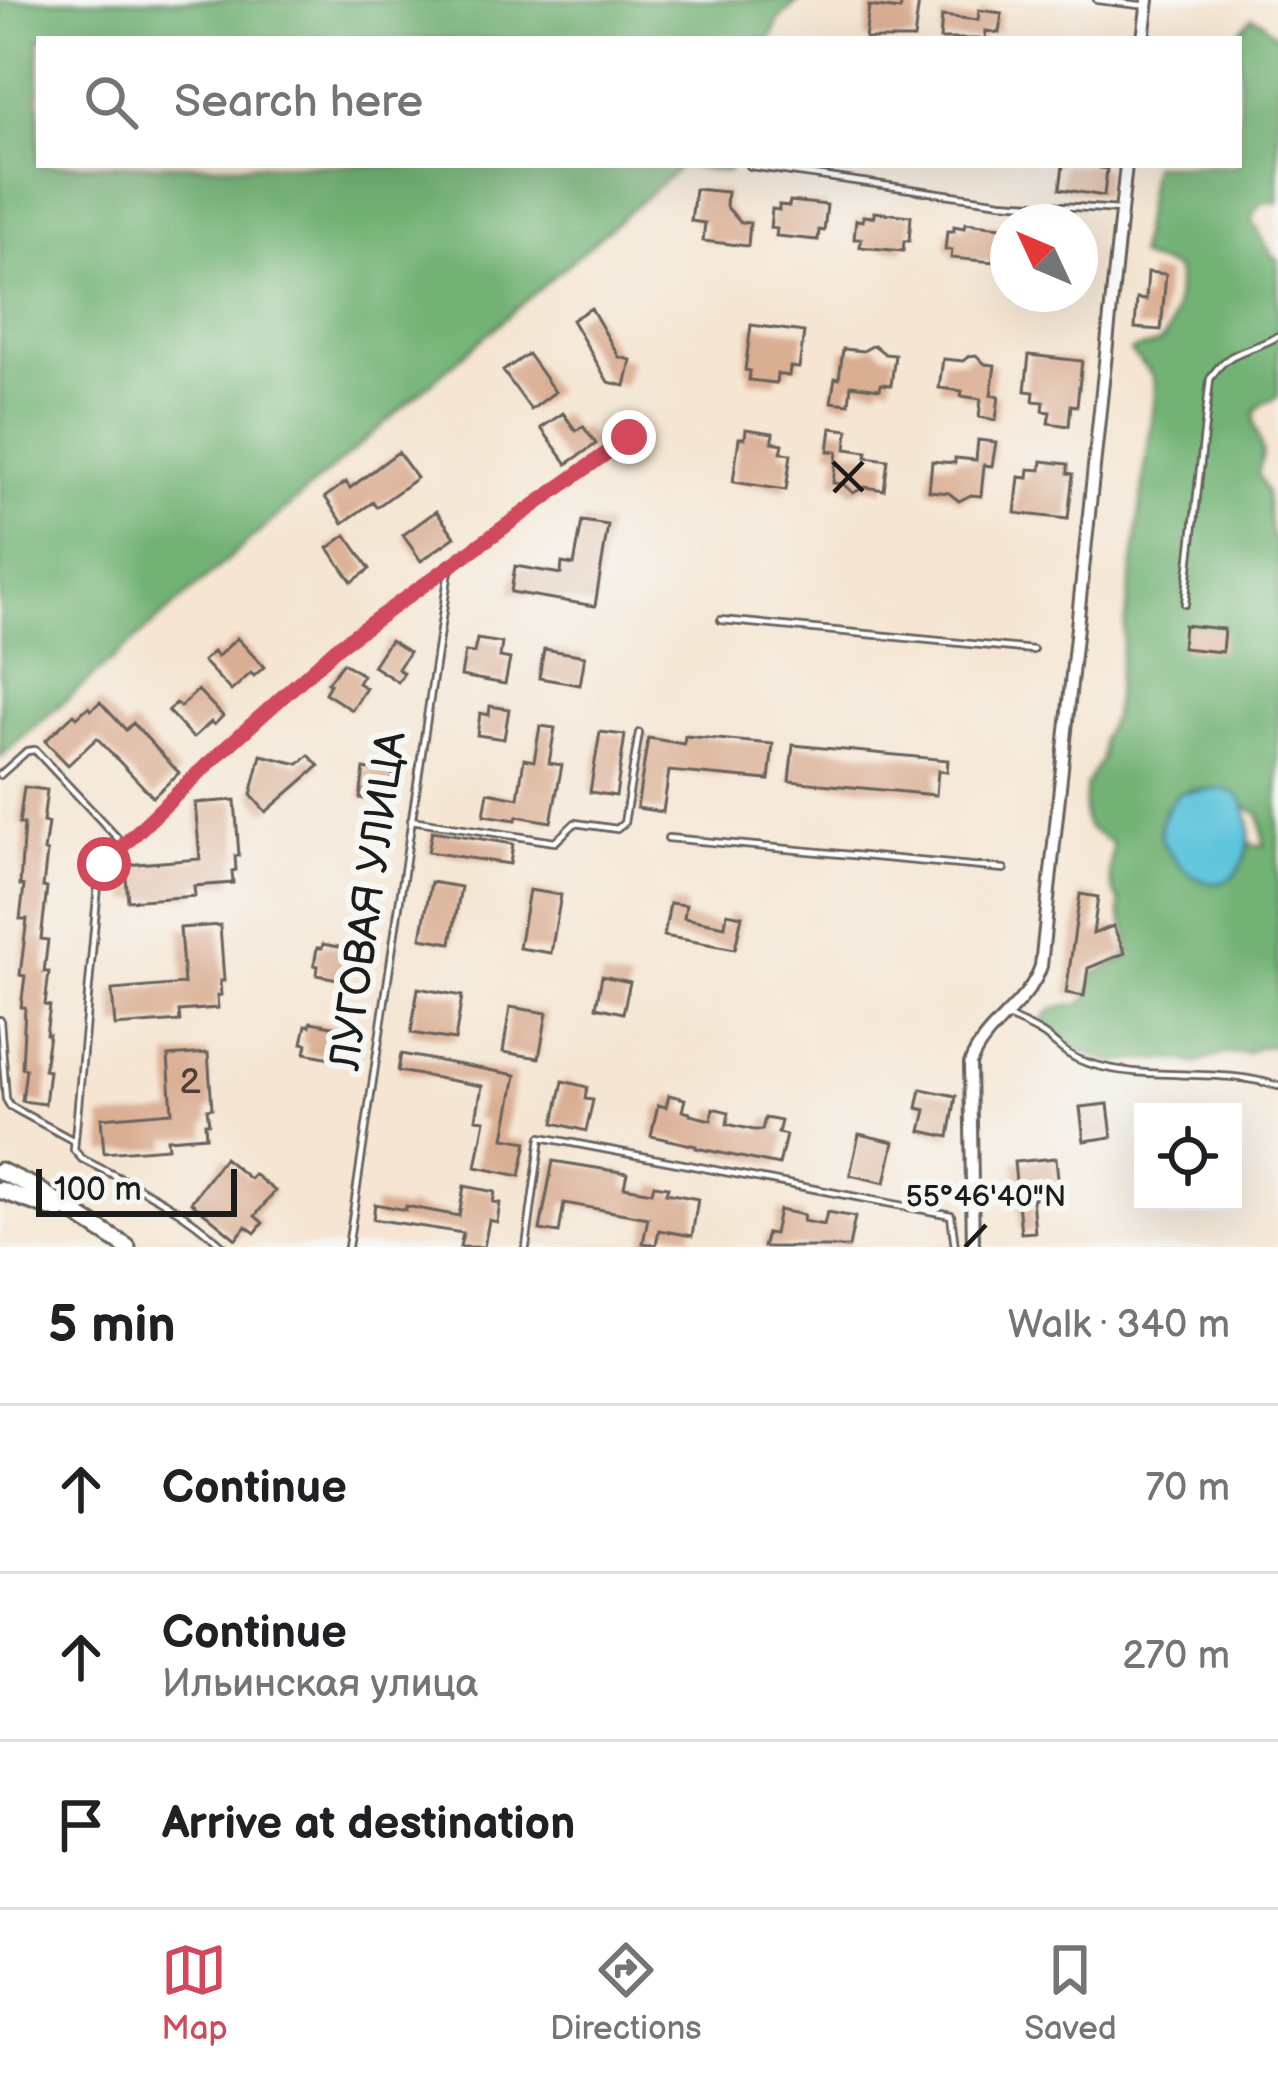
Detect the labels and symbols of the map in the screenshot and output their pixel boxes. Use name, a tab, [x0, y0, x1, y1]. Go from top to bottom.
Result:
north arrow	[990, 204, 1098, 312]
route end	[602, 410, 656, 464]
street label: ЛУГОВАЯ УЛИЦА	[320, 728, 418, 1074]
route start	[77, 837, 131, 891]
house number: 2	[179, 1061, 201, 1104]
scale bar	[36, 1163, 237, 1216]
text: 55°46'40"N	[906, 1179, 1066, 1215]

